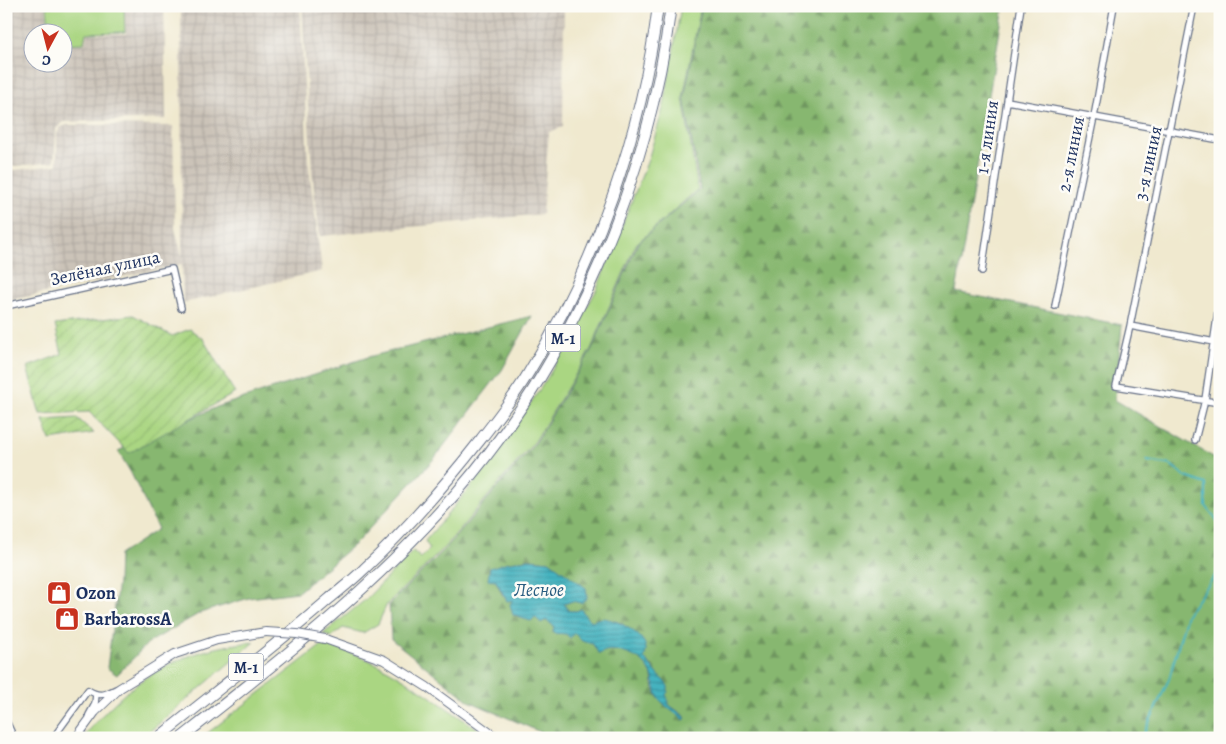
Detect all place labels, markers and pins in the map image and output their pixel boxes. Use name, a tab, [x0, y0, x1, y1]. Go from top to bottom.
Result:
shop icon: Ozon	[46, 580, 72, 606]
place label: Ozon	[76, 581, 116, 605]
shop icon: BarbarossA	[54, 606, 80, 632]
place label: BarbarossA	[84, 607, 172, 631]

